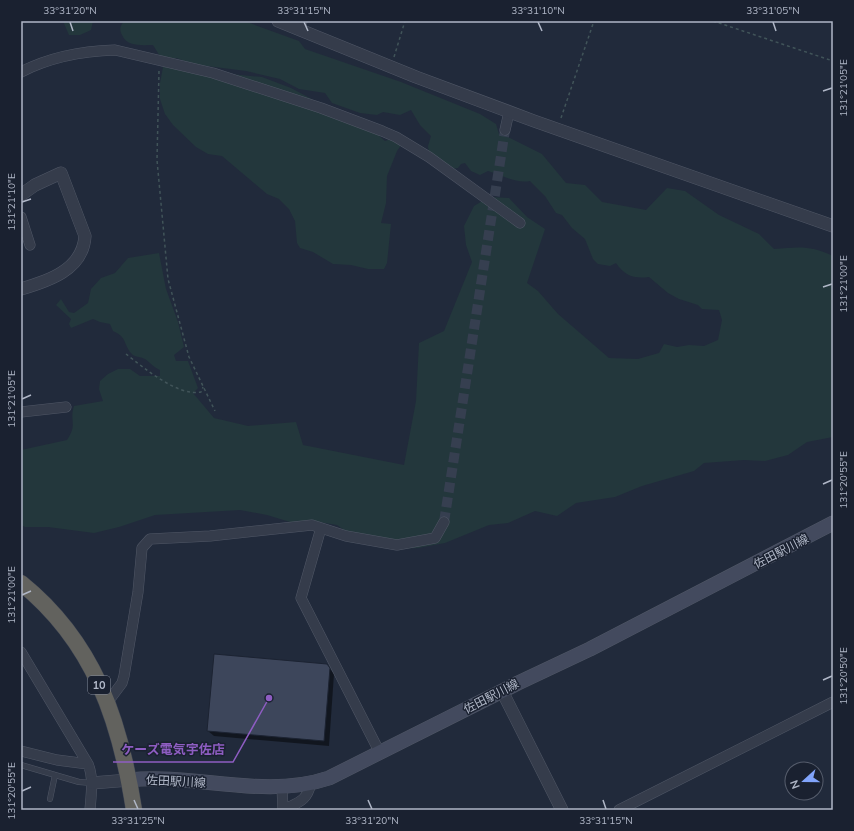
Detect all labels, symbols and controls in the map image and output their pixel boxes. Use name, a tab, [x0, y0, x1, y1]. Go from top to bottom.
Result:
text: 33°31'20"N	[43, 4, 97, 17]
text: 33°31'15"N	[277, 4, 331, 17]
text: 33°31'10"N	[511, 4, 565, 17]
text: 33°31'05"N	[746, 4, 800, 17]
text: 131°21'05"E	[837, 59, 850, 117]
text: 131°21'10"E	[5, 173, 18, 231]
text: 131°21'00"E	[837, 255, 850, 313]
text: 131°21'05"E	[5, 370, 18, 428]
text: 131°20'55"E	[837, 451, 850, 509]
street label: 佐田駅川線	[751, 531, 811, 571]
text: 131°21'00"E	[5, 566, 18, 624]
text: 131°20'50"E	[837, 647, 850, 705]
road number: 10	[88, 676, 110, 694]
street label: 佐田駅川線	[461, 676, 521, 716]
callout: ケーズ電気宇佐店	[113, 737, 233, 762]
text: ケーズ電気宇佐店	[121, 741, 225, 757]
north arrow	[784, 761, 824, 801]
text: 131°20'55"E	[5, 762, 18, 820]
street label: 佐田駅川線	[146, 772, 206, 790]
text: N	[787, 778, 803, 791]
text: 33°31'25"N	[111, 814, 165, 827]
text: 33°31'20"N	[345, 814, 399, 827]
text: 33°31'15"N	[579, 814, 633, 827]

